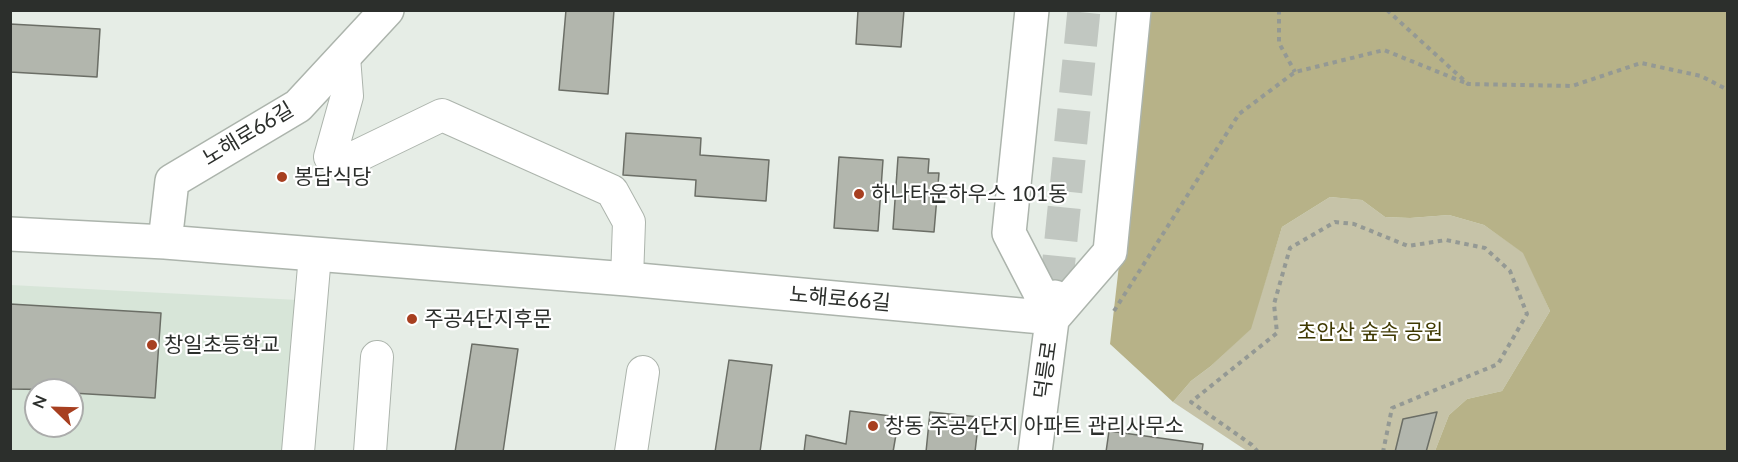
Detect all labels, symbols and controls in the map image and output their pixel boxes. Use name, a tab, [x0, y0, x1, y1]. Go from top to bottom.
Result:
street label: 노해로66길	[198, 97, 298, 171]
place label: 봉답식당	[294, 164, 371, 190]
marker: 봉답식당	[275, 170, 289, 184]
place label: 하나타운하우스 101동	[871, 181, 1067, 207]
marker: 하나타운하우스 101동	[852, 187, 866, 201]
street label: 노해로66길	[788, 282, 892, 316]
place label: 주공4단지후문	[424, 306, 552, 332]
marker: 주공4단지후문	[405, 312, 419, 326]
park label: 초안산 숲속 공원	[1297, 319, 1443, 345]
place label: 창일초등학교	[164, 332, 280, 358]
marker: 창일초등학교	[145, 338, 159, 352]
street label: 덕릉로	[1029, 340, 1063, 400]
north arrow	[24, 378, 84, 438]
text: N	[28, 392, 50, 411]
place label: 창동 주공4단지 아파트 관리사무소	[885, 413, 1184, 439]
marker: 창동 주공4단지 아파트 관리사무소	[866, 419, 880, 433]

